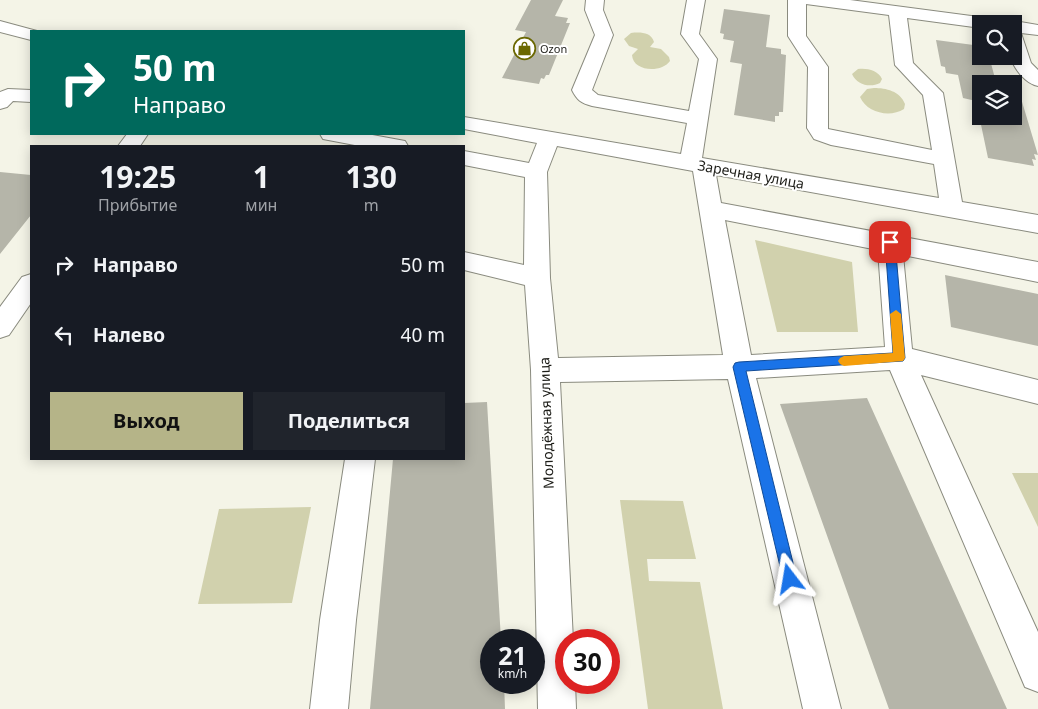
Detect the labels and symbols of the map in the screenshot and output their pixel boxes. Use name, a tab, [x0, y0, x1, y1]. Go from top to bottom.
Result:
shop icon: Ozon	[512, 36, 536, 60]
place label: Ozon	[540, 41, 567, 56]
street label: Заречная улица	[696, 155, 806, 193]
pin	[869, 221, 911, 263]
street label: Молодёжная улица	[534, 357, 558, 489]
position arrow	[763, 552, 815, 604]
speed limit sign: 30	[555, 629, 620, 694]

